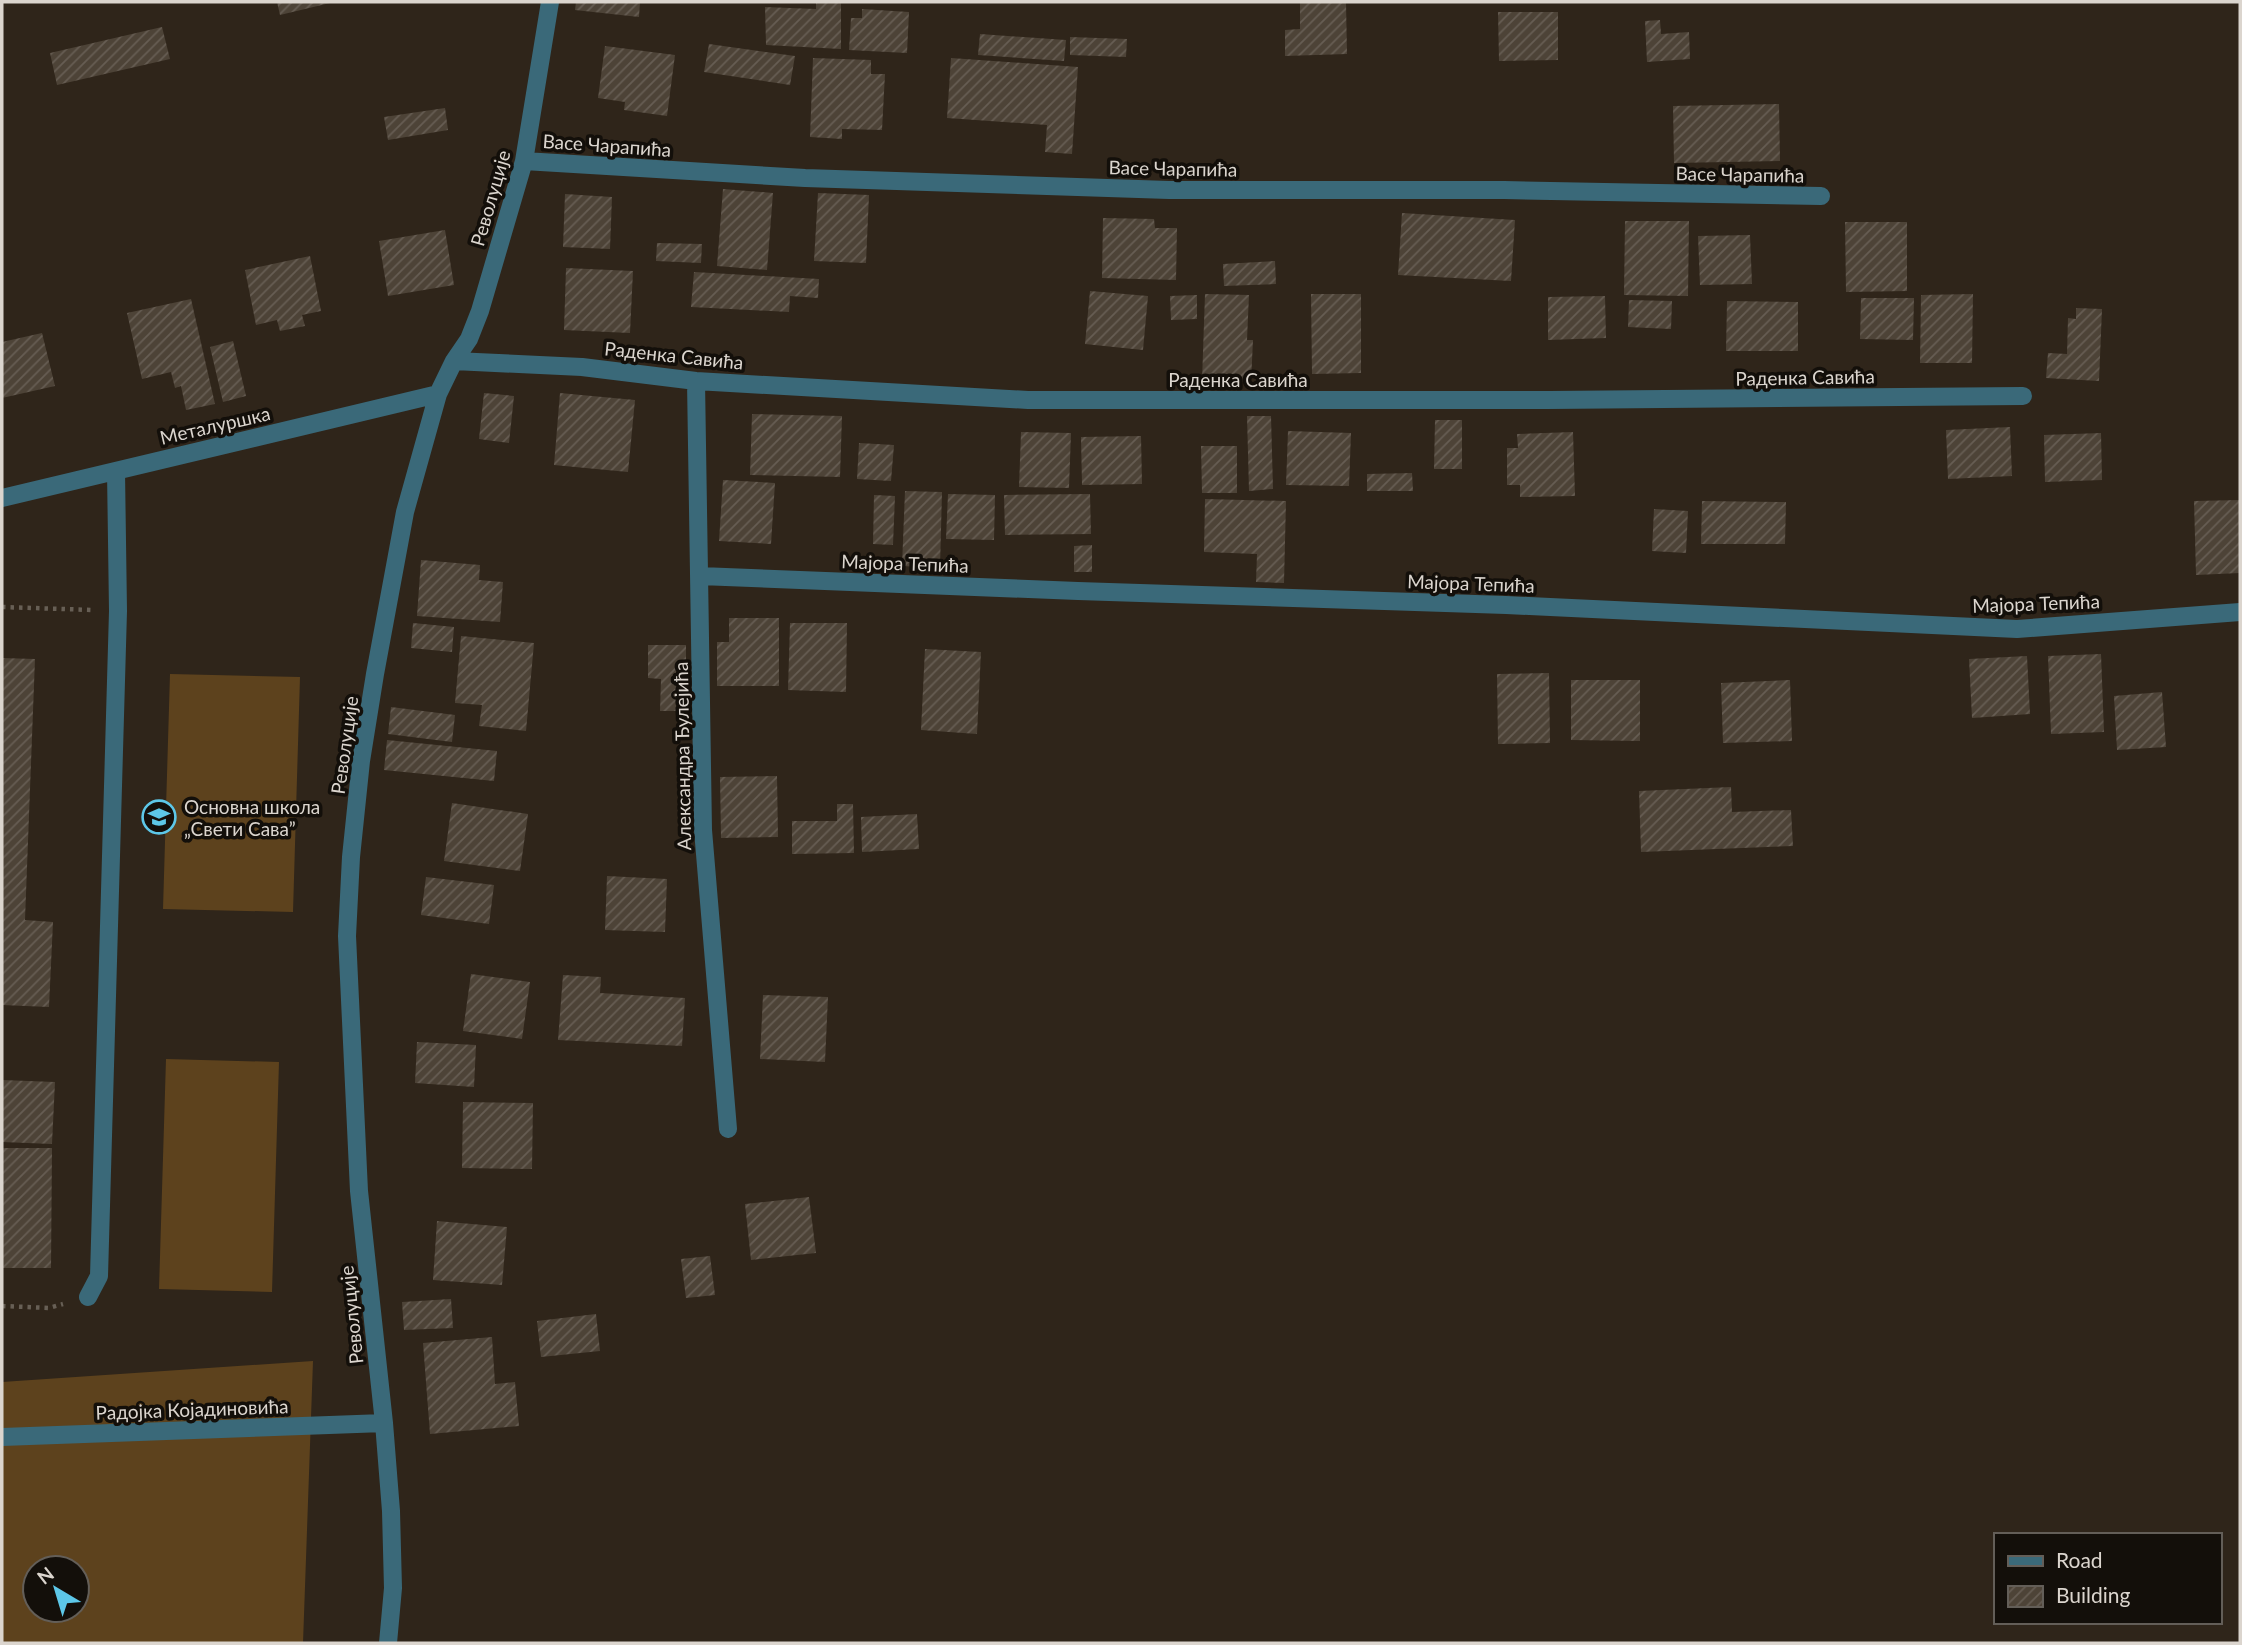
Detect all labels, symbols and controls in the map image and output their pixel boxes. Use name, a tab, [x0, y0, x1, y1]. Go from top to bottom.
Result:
street label: Васе Чарапића	[542, 129, 672, 161]
street label: Револуције	[465, 147, 515, 249]
street label: Васе Чарапића	[1108, 155, 1238, 181]
street label: Васе Чарапића	[1675, 161, 1805, 187]
street label: Раденка Савића	[603, 336, 745, 374]
street label: Раденка Савића	[1735, 364, 1875, 390]
street label: Раденка Савића	[1168, 368, 1308, 391]
street label: Металуршка	[158, 401, 272, 449]
street label: Мајора Тепића	[841, 549, 969, 577]
street label: Мајора Тепића	[1407, 569, 1535, 597]
street label: Мајора Тепића	[1972, 589, 2100, 617]
street label: Александра Ђулејића	[669, 662, 695, 850]
street label: Револуције	[326, 694, 362, 796]
place label: Основна школа „Свети Сава”	[184, 795, 320, 840]
school or university icon: Основна школа „Свети Сава”	[140, 798, 178, 836]
street label: Револуције	[334, 1265, 368, 1365]
street label: Радојка Којадиновића	[95, 1394, 289, 1424]
legend	[1994, 1533, 2221, 1624]
text: Road	[2056, 1547, 2103, 1572]
north arrow	[21, 1554, 91, 1624]
text: N	[32, 1562, 58, 1589]
text: Building	[2056, 1582, 2131, 1607]

